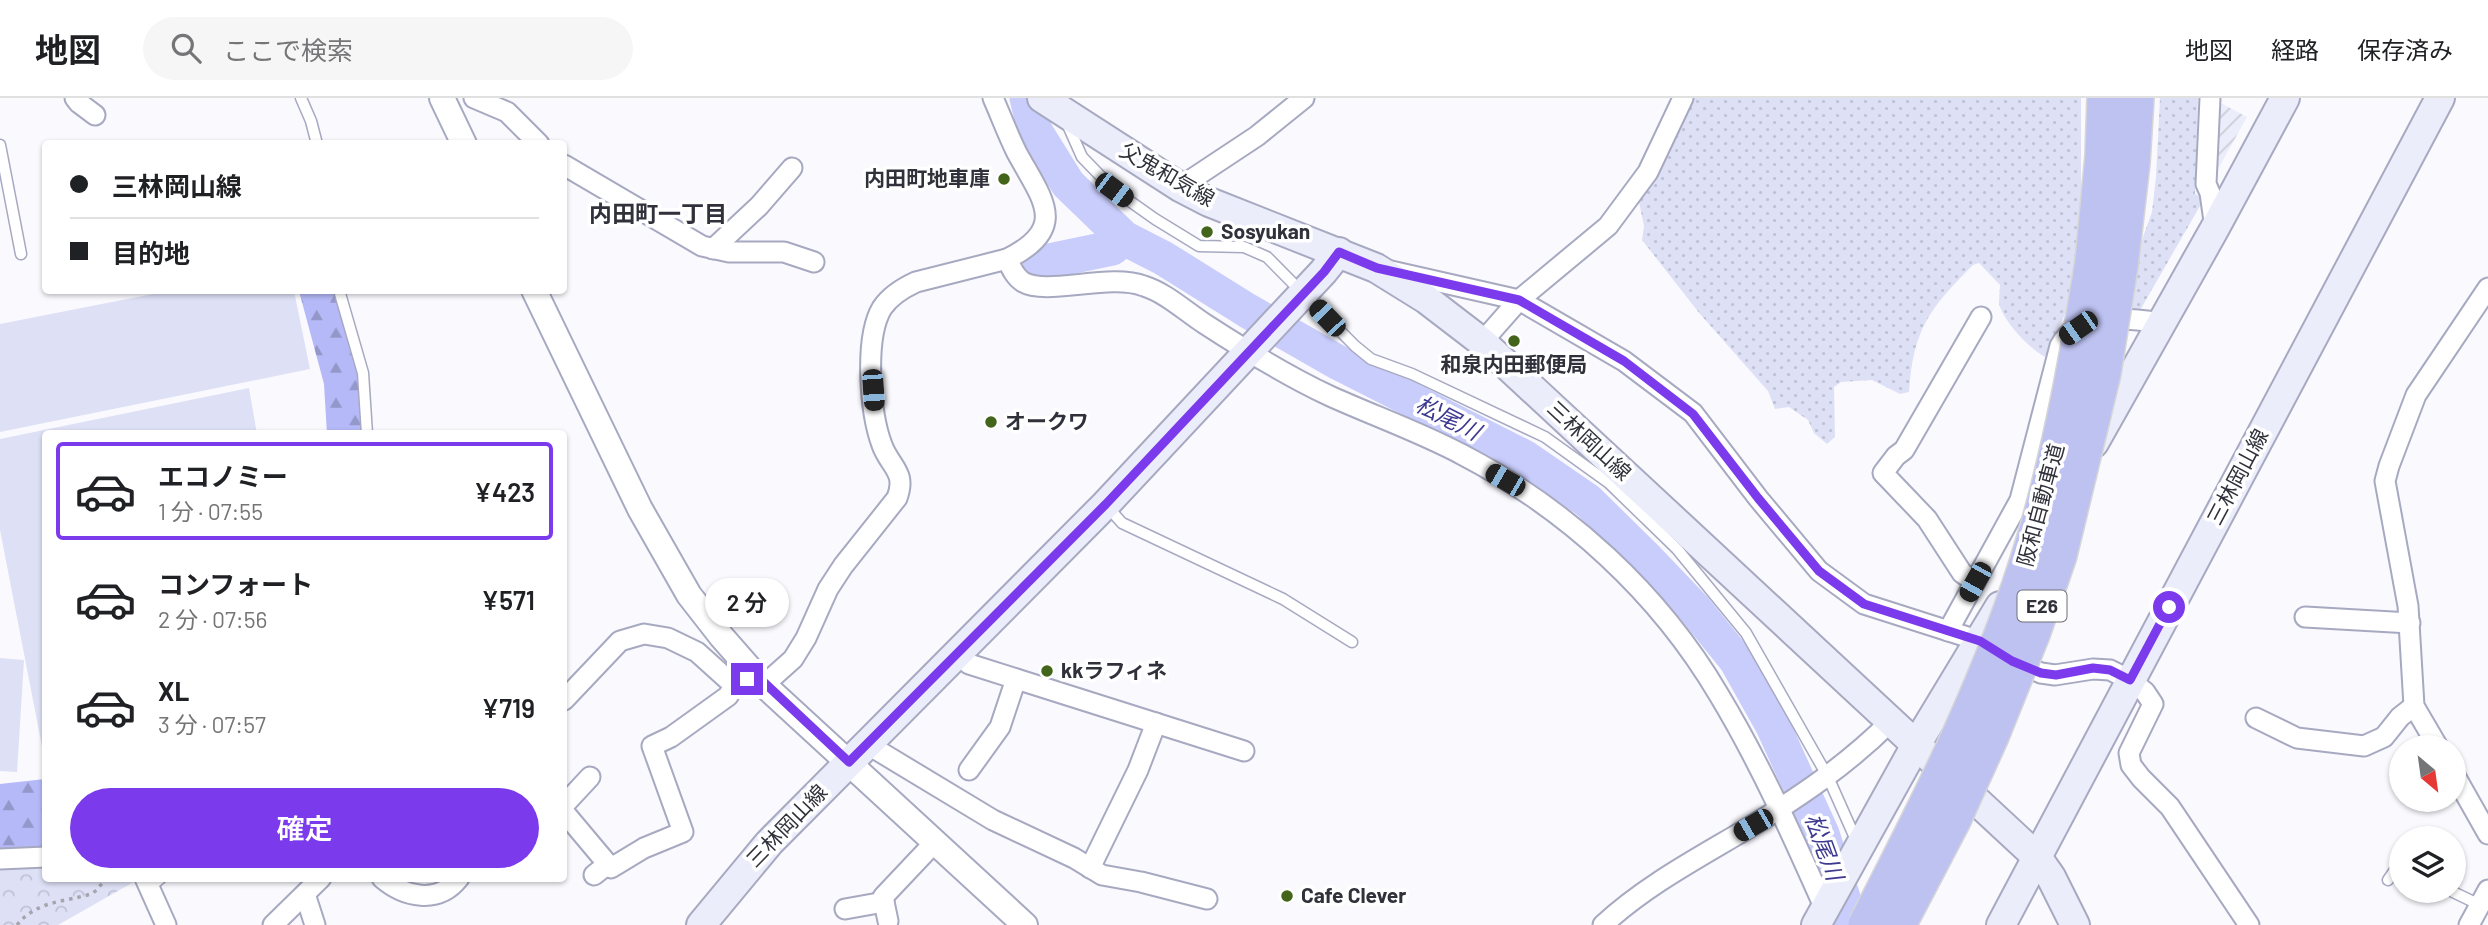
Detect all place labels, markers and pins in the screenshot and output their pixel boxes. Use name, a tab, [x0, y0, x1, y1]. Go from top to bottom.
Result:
place label: 内田町地車庫	[864, 165, 990, 190]
marker: 内田町地車庫	[996, 171, 1012, 187]
place label: Sosyukan	[1221, 218, 1310, 243]
marker: Sosyukan	[1199, 224, 1215, 240]
marker: 和泉内田郵便局	[1506, 333, 1522, 349]
place label: 和泉内田郵便局	[1441, 351, 1588, 376]
place label: オークワ	[1005, 408, 1089, 433]
marker: オークワ	[983, 414, 999, 430]
place label: kkラフィネ	[1061, 657, 1167, 682]
marker: kkラフィネ	[1039, 663, 1055, 679]
place label: Cafe Clever	[1301, 882, 1406, 907]
marker: Cafe Clever	[1279, 888, 1295, 904]

